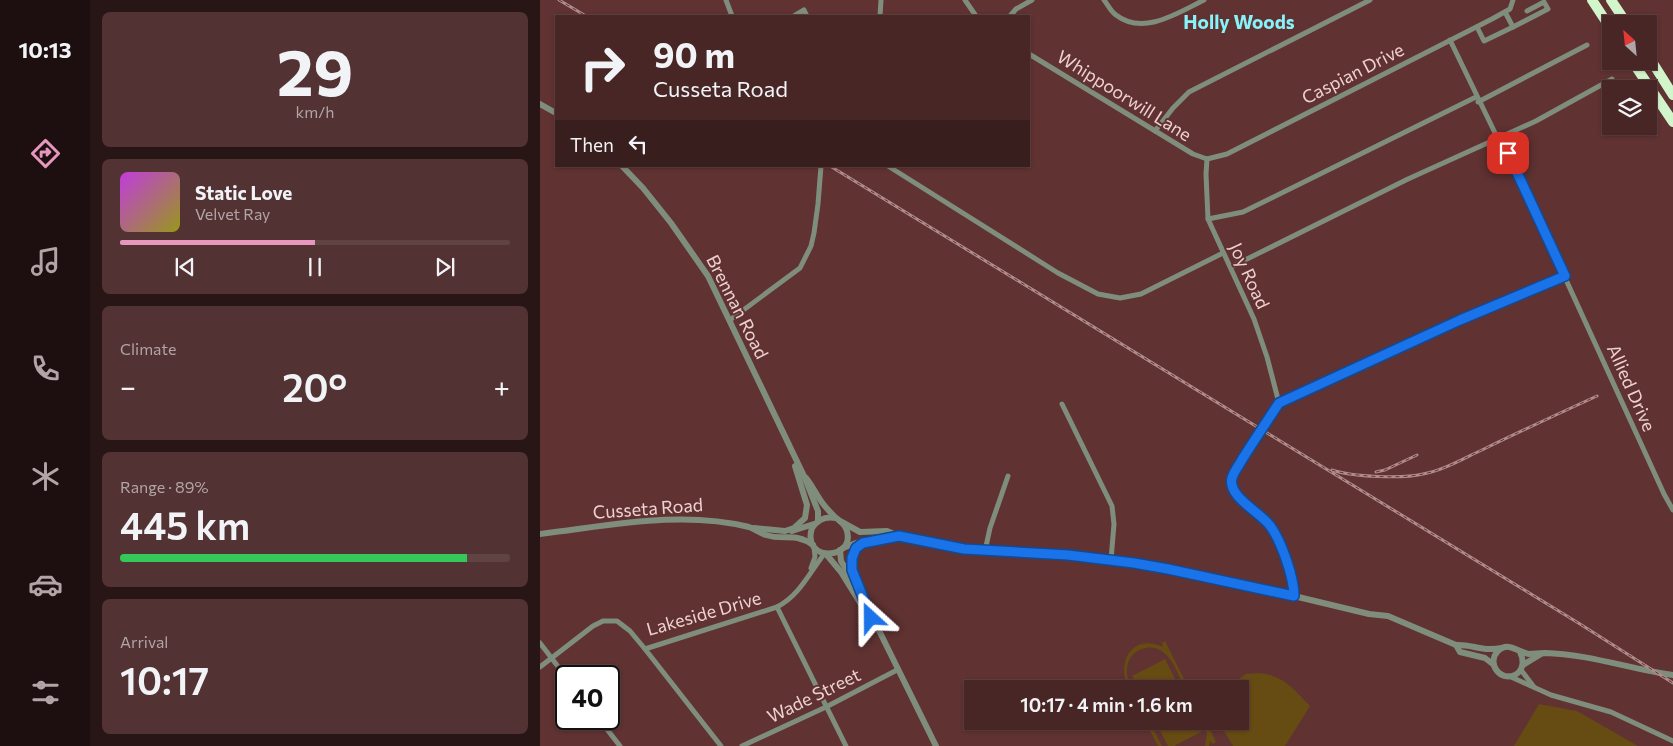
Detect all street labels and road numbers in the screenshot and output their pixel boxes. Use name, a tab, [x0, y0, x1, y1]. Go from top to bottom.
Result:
street label: Caspian Drive	[1298, 38, 1407, 108]
street label: Whippoorwill Lane	[1053, 45, 1196, 145]
street label: Joy Road	[1225, 239, 1275, 312]
street label: Brennan Road	[702, 251, 774, 362]
street label: Allied Drive	[1603, 341, 1661, 435]
street label: Cusseta Road	[592, 493, 704, 523]
street label: Lakeside Drive	[644, 586, 764, 640]
street label: Wade Street	[763, 663, 864, 727]

